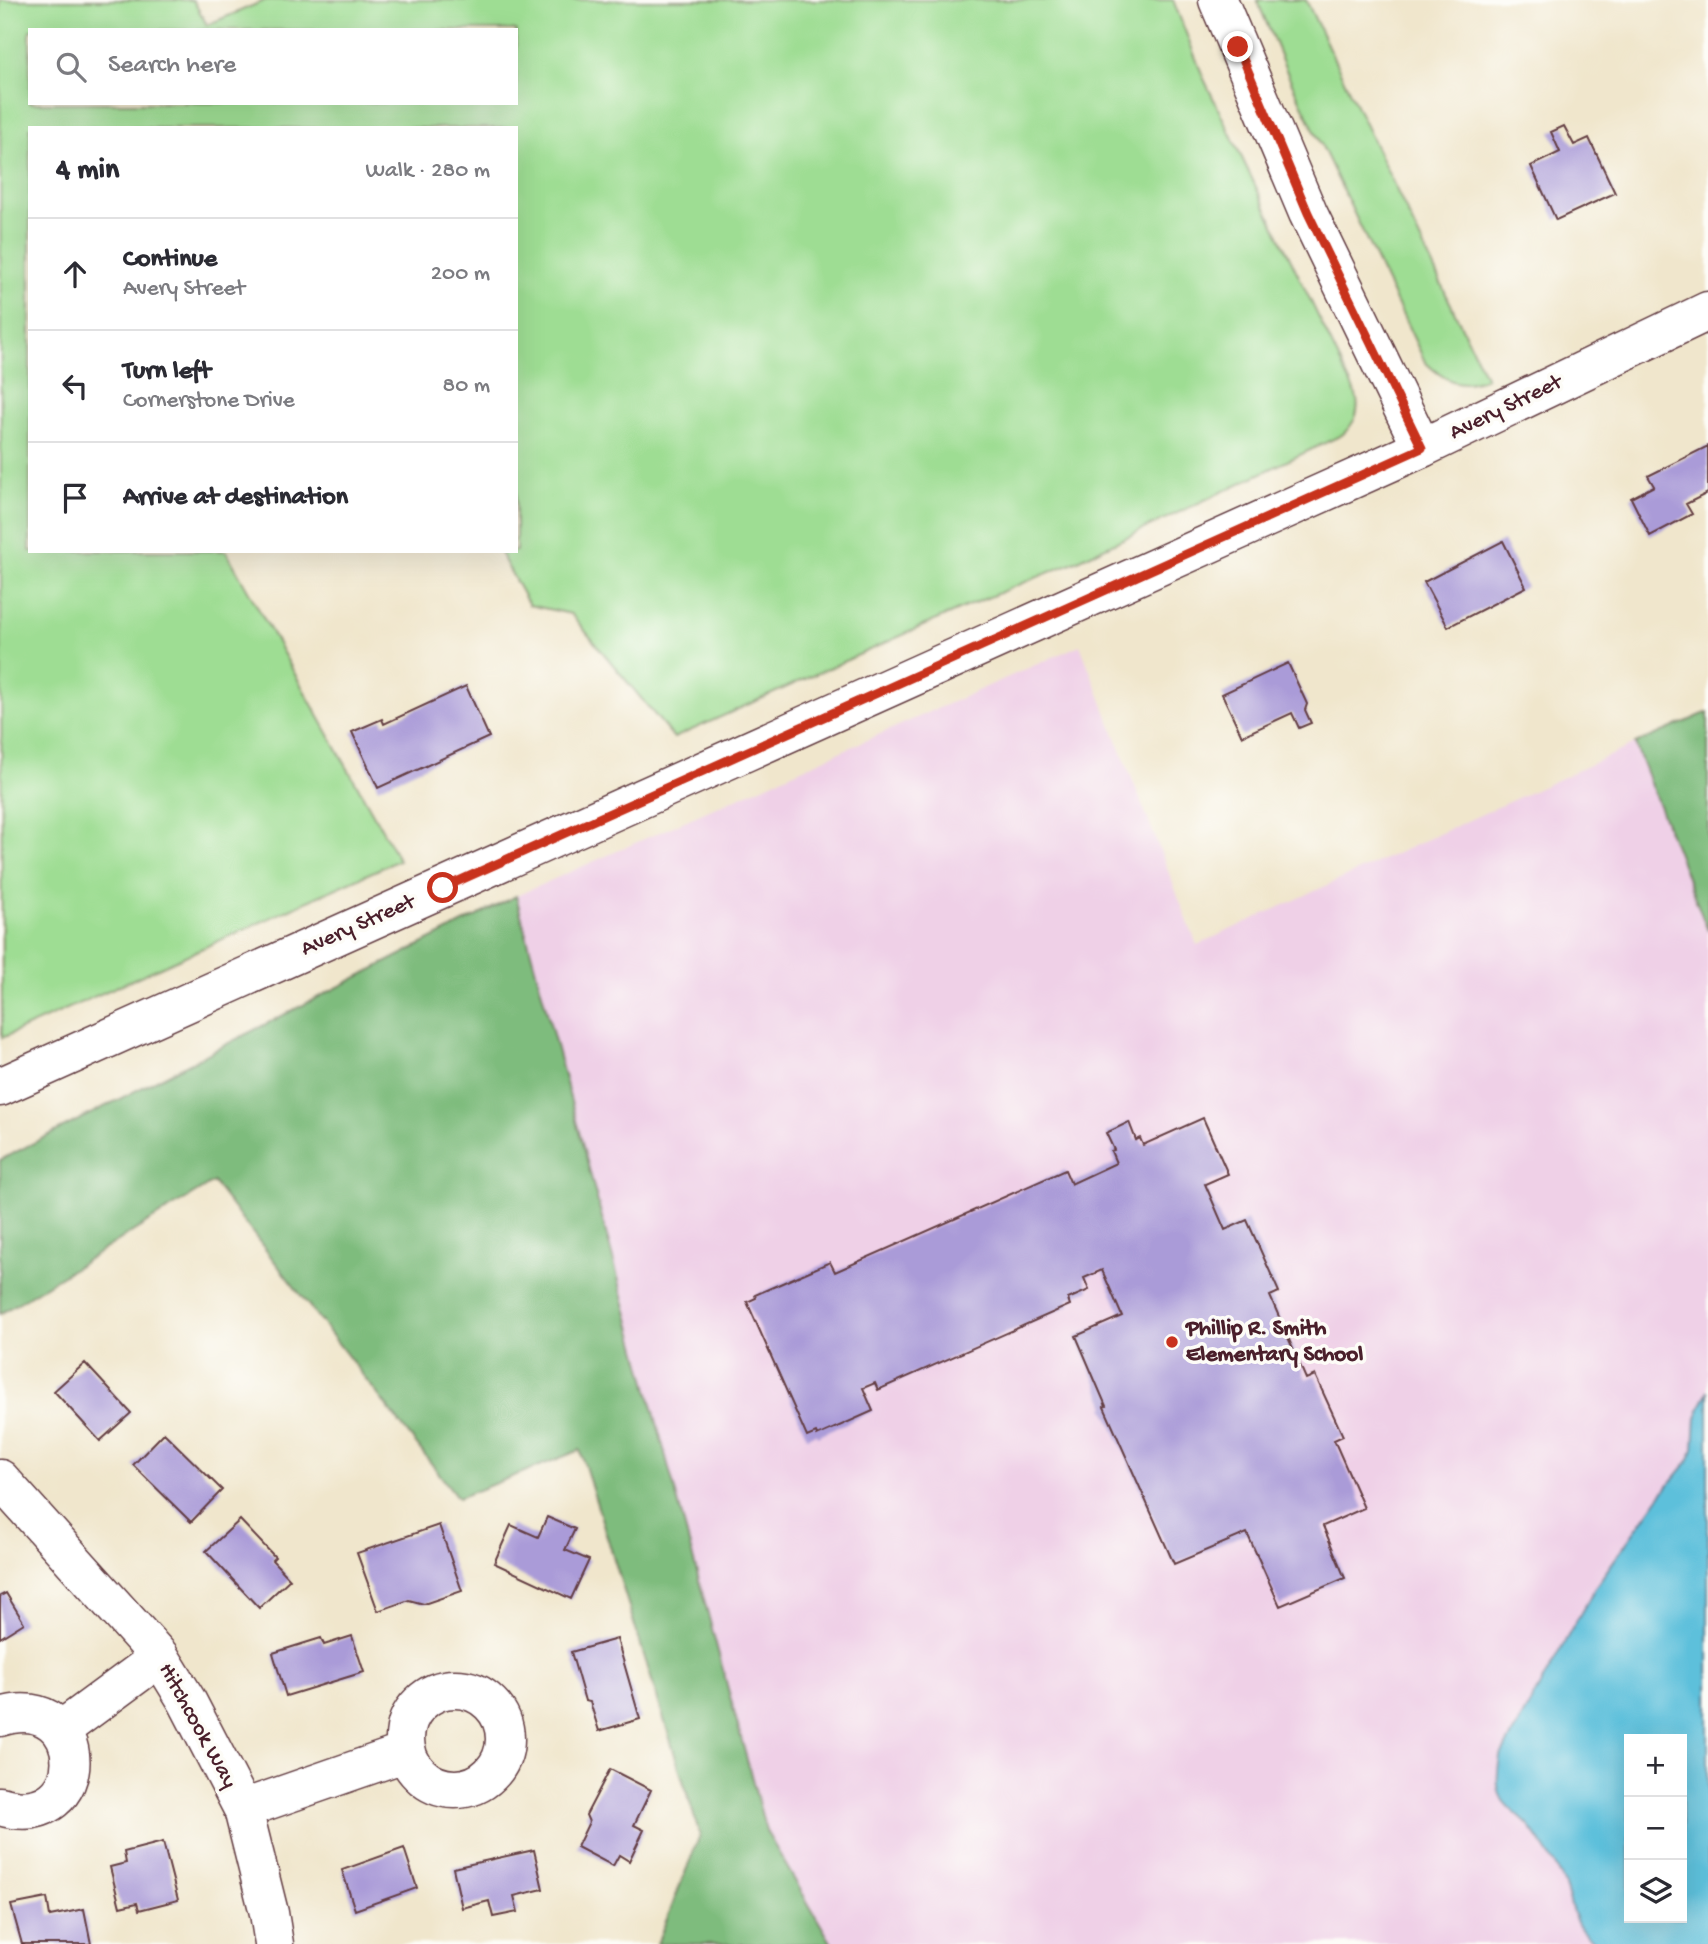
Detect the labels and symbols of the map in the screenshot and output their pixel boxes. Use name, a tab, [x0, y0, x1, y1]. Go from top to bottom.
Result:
route end	[1222, 31, 1253, 62]
street label: Avery Street	[1445, 368, 1568, 447]
route start	[427, 872, 458, 903]
street label: Avery Street	[297, 888, 421, 963]
place label: Phillip R. Smith Elementary School	[1184, 1316, 1363, 1369]
marker: Phillip R. Smith Elementary School	[1164, 1334, 1180, 1350]
street label: Hitchcook Way	[152, 1659, 242, 1793]

